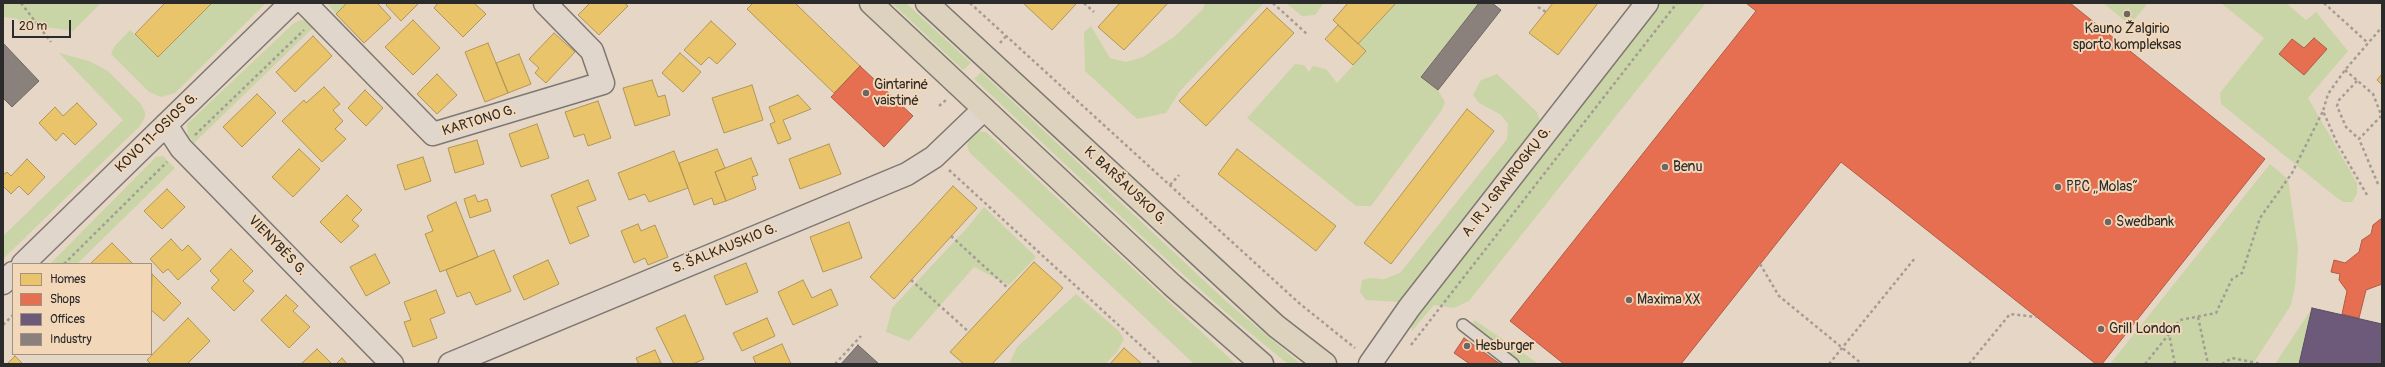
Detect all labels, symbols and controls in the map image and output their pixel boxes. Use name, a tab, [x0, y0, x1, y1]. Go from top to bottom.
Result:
marker: Kauno Žalgirio sporto kompleksas	[2122, 9, 2132, 19]
scale bar	[14, 12, 73, 38]
text: 20 m	[19, 19, 47, 34]
place label: Kauno Žalgirio sporto kompleksas	[2073, 21, 2181, 54]
place label: Gintarinė vaistinė	[874, 77, 928, 110]
marker: Gintarinė vaistinė	[861, 88, 871, 98]
street label: KOVO 11-OSIOS G.	[112, 89, 202, 177]
street label: KARTONO G.	[440, 102, 518, 140]
street label: A. IR J. GRAVROGKŲ G.	[1459, 124, 1555, 240]
street label: K. BARŠAUSKO G.	[1080, 143, 1170, 229]
place label: Benu	[1673, 159, 1703, 175]
marker: Benu	[1660, 162, 1670, 172]
place label: PPC „Molas“	[2066, 179, 2138, 195]
marker: PPC „Molas“	[2053, 182, 2063, 192]
street label: VIENYBĖS G.	[244, 213, 310, 279]
place label: Swedbank	[2116, 214, 2174, 230]
marker: Swedbank	[2103, 217, 2113, 227]
street label: S. ŠALKAUSKIO G.	[670, 220, 780, 278]
legend	[12, 263, 152, 355]
text: Homes	[50, 272, 86, 287]
text: Shops	[50, 292, 80, 307]
place label: Maxima XX	[1637, 292, 1701, 308]
marker: Maxima XX	[1624, 295, 1634, 305]
text: Offices	[50, 312, 85, 327]
place label: Grill London	[2109, 321, 2181, 337]
marker: Grill London	[2096, 324, 2106, 334]
text: Industry	[50, 332, 92, 347]
place label: Hesburger	[1475, 338, 1534, 354]
marker: Hesburger	[1462, 341, 1472, 351]

